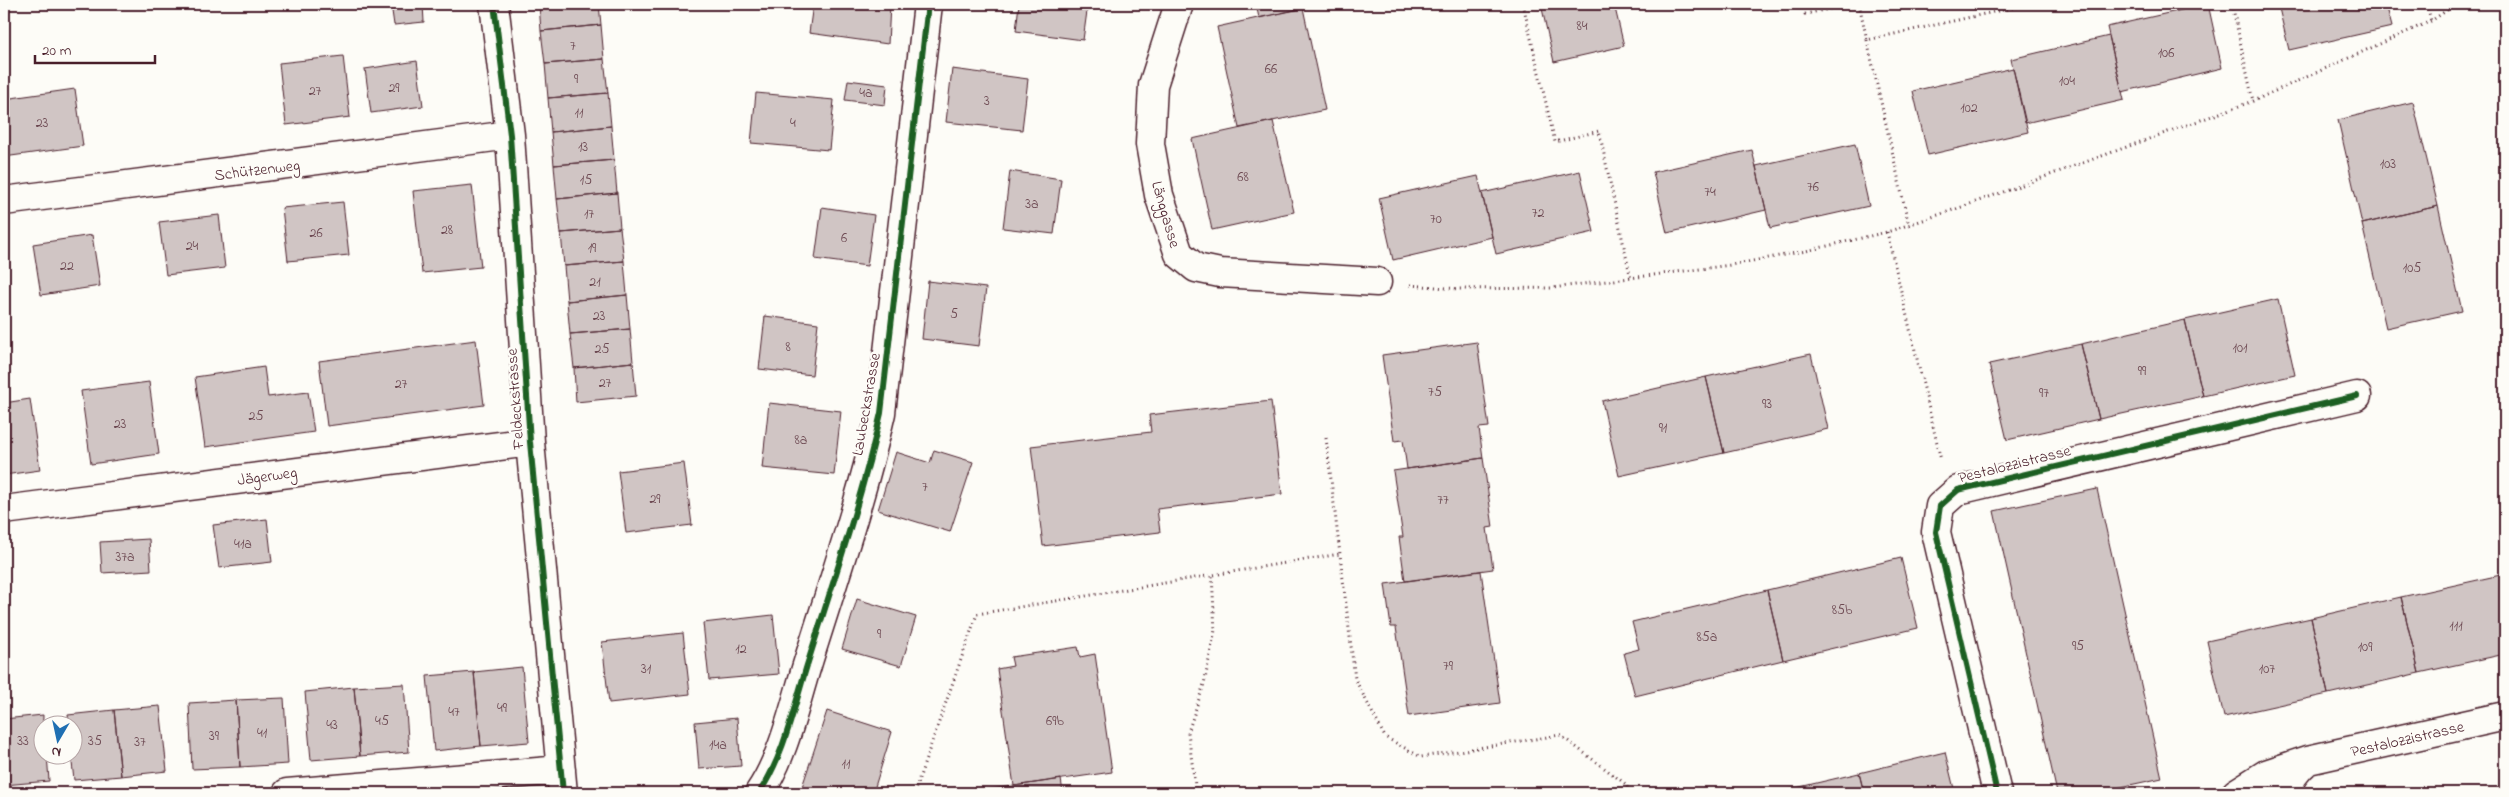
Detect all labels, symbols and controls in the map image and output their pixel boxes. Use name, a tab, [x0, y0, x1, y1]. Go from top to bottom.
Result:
house number: 84	[1576, 16, 1588, 37]
scale bar	[35, 32, 155, 64]
house number: 7	[570, 36, 576, 57]
text: 20 m	[42, 40, 72, 62]
house number: 106	[2158, 43, 2174, 64]
house number: 66	[1265, 59, 1277, 80]
house number: 9	[574, 69, 579, 90]
house number: 104	[2059, 71, 2075, 92]
house number: 29	[388, 78, 400, 99]
house number: 27	[309, 81, 322, 102]
house number: 4a	[859, 83, 873, 104]
house number: 3	[984, 91, 990, 112]
house number: 102	[1960, 98, 1978, 119]
house number: 11	[575, 103, 584, 124]
house number: 23	[36, 113, 49, 134]
house number: 4	[790, 113, 796, 134]
house number: 13	[578, 137, 588, 158]
street label: Schützenweg	[213, 154, 301, 188]
house number: 103	[2380, 154, 2396, 175]
house number: 68	[1237, 167, 1249, 188]
house number: 15	[580, 170, 592, 191]
house number: 76	[1807, 177, 1819, 198]
street label: Länggasse	[1144, 178, 1186, 252]
house number: 74	[1704, 182, 1716, 203]
house number: 3a	[1025, 194, 1039, 215]
house number: 72	[1532, 203, 1544, 224]
house number: 17	[584, 204, 594, 225]
house number: 70	[1430, 209, 1442, 230]
house number: 28	[441, 220, 453, 241]
house number: 26	[309, 223, 323, 244]
house number: 6	[841, 228, 847, 249]
house number: 24	[186, 236, 199, 257]
house number: 19	[588, 238, 597, 259]
house number: 22	[60, 256, 74, 277]
house number: 105	[2403, 258, 2421, 279]
house number: 21	[589, 272, 601, 293]
house number: 5	[950, 304, 958, 325]
house number: 23	[593, 306, 606, 327]
house number: 8	[785, 337, 791, 358]
house number: 101	[2233, 338, 2248, 359]
house number: 25	[595, 339, 609, 360]
street label: Feldeckstrasse	[500, 347, 532, 451]
street label: Laubeckstrasse	[846, 350, 888, 458]
house number: 99	[2138, 361, 2147, 382]
house number: 27	[599, 373, 612, 394]
house number: 27	[395, 374, 408, 395]
house number: 75	[1428, 382, 1442, 403]
house number: 97	[2039, 383, 2049, 404]
house number: 93	[1762, 394, 1772, 415]
house number: 25	[249, 406, 263, 427]
house number: 23	[114, 414, 127, 435]
house number: 91	[1659, 418, 1668, 439]
house number: 8a	[795, 430, 807, 451]
street label: Pestalozzistrasse	[1956, 439, 2074, 491]
street label: Jägerweg	[236, 461, 299, 493]
house number: 7	[922, 477, 928, 498]
house number: 29	[649, 489, 661, 510]
house number: 77	[1437, 490, 1449, 511]
house number: 41a	[234, 534, 252, 555]
house number: 37a	[115, 547, 135, 568]
house number: 85b	[1832, 600, 1853, 621]
house number: 111	[2449, 616, 2463, 637]
house number: 9	[877, 624, 882, 645]
house number: 85a	[1697, 627, 1717, 648]
house number: 95	[2072, 636, 2084, 657]
house number: 109	[2358, 637, 2373, 658]
house number: 12	[735, 639, 747, 660]
house number: 79	[1443, 656, 1454, 677]
house number: 31	[641, 659, 652, 680]
house number: 107	[2259, 659, 2275, 680]
house number: 49	[497, 698, 508, 719]
house number: 47	[448, 702, 460, 723]
house number: 45	[375, 711, 389, 732]
house number: 69b	[1046, 711, 1064, 732]
north arrow	[32, 714, 82, 764]
house number: 43	[326, 715, 338, 736]
street label: Pestalozzistrasse	[2348, 715, 2467, 765]
house number: 41	[257, 723, 268, 744]
house number: 39	[209, 726, 220, 747]
house number: 33	[17, 731, 29, 752]
house number: 35	[88, 731, 102, 752]
house number: 37	[134, 732, 146, 753]
house number: 14a	[709, 735, 727, 756]
text: N	[50, 740, 63, 762]
house number: 11	[842, 754, 851, 775]

